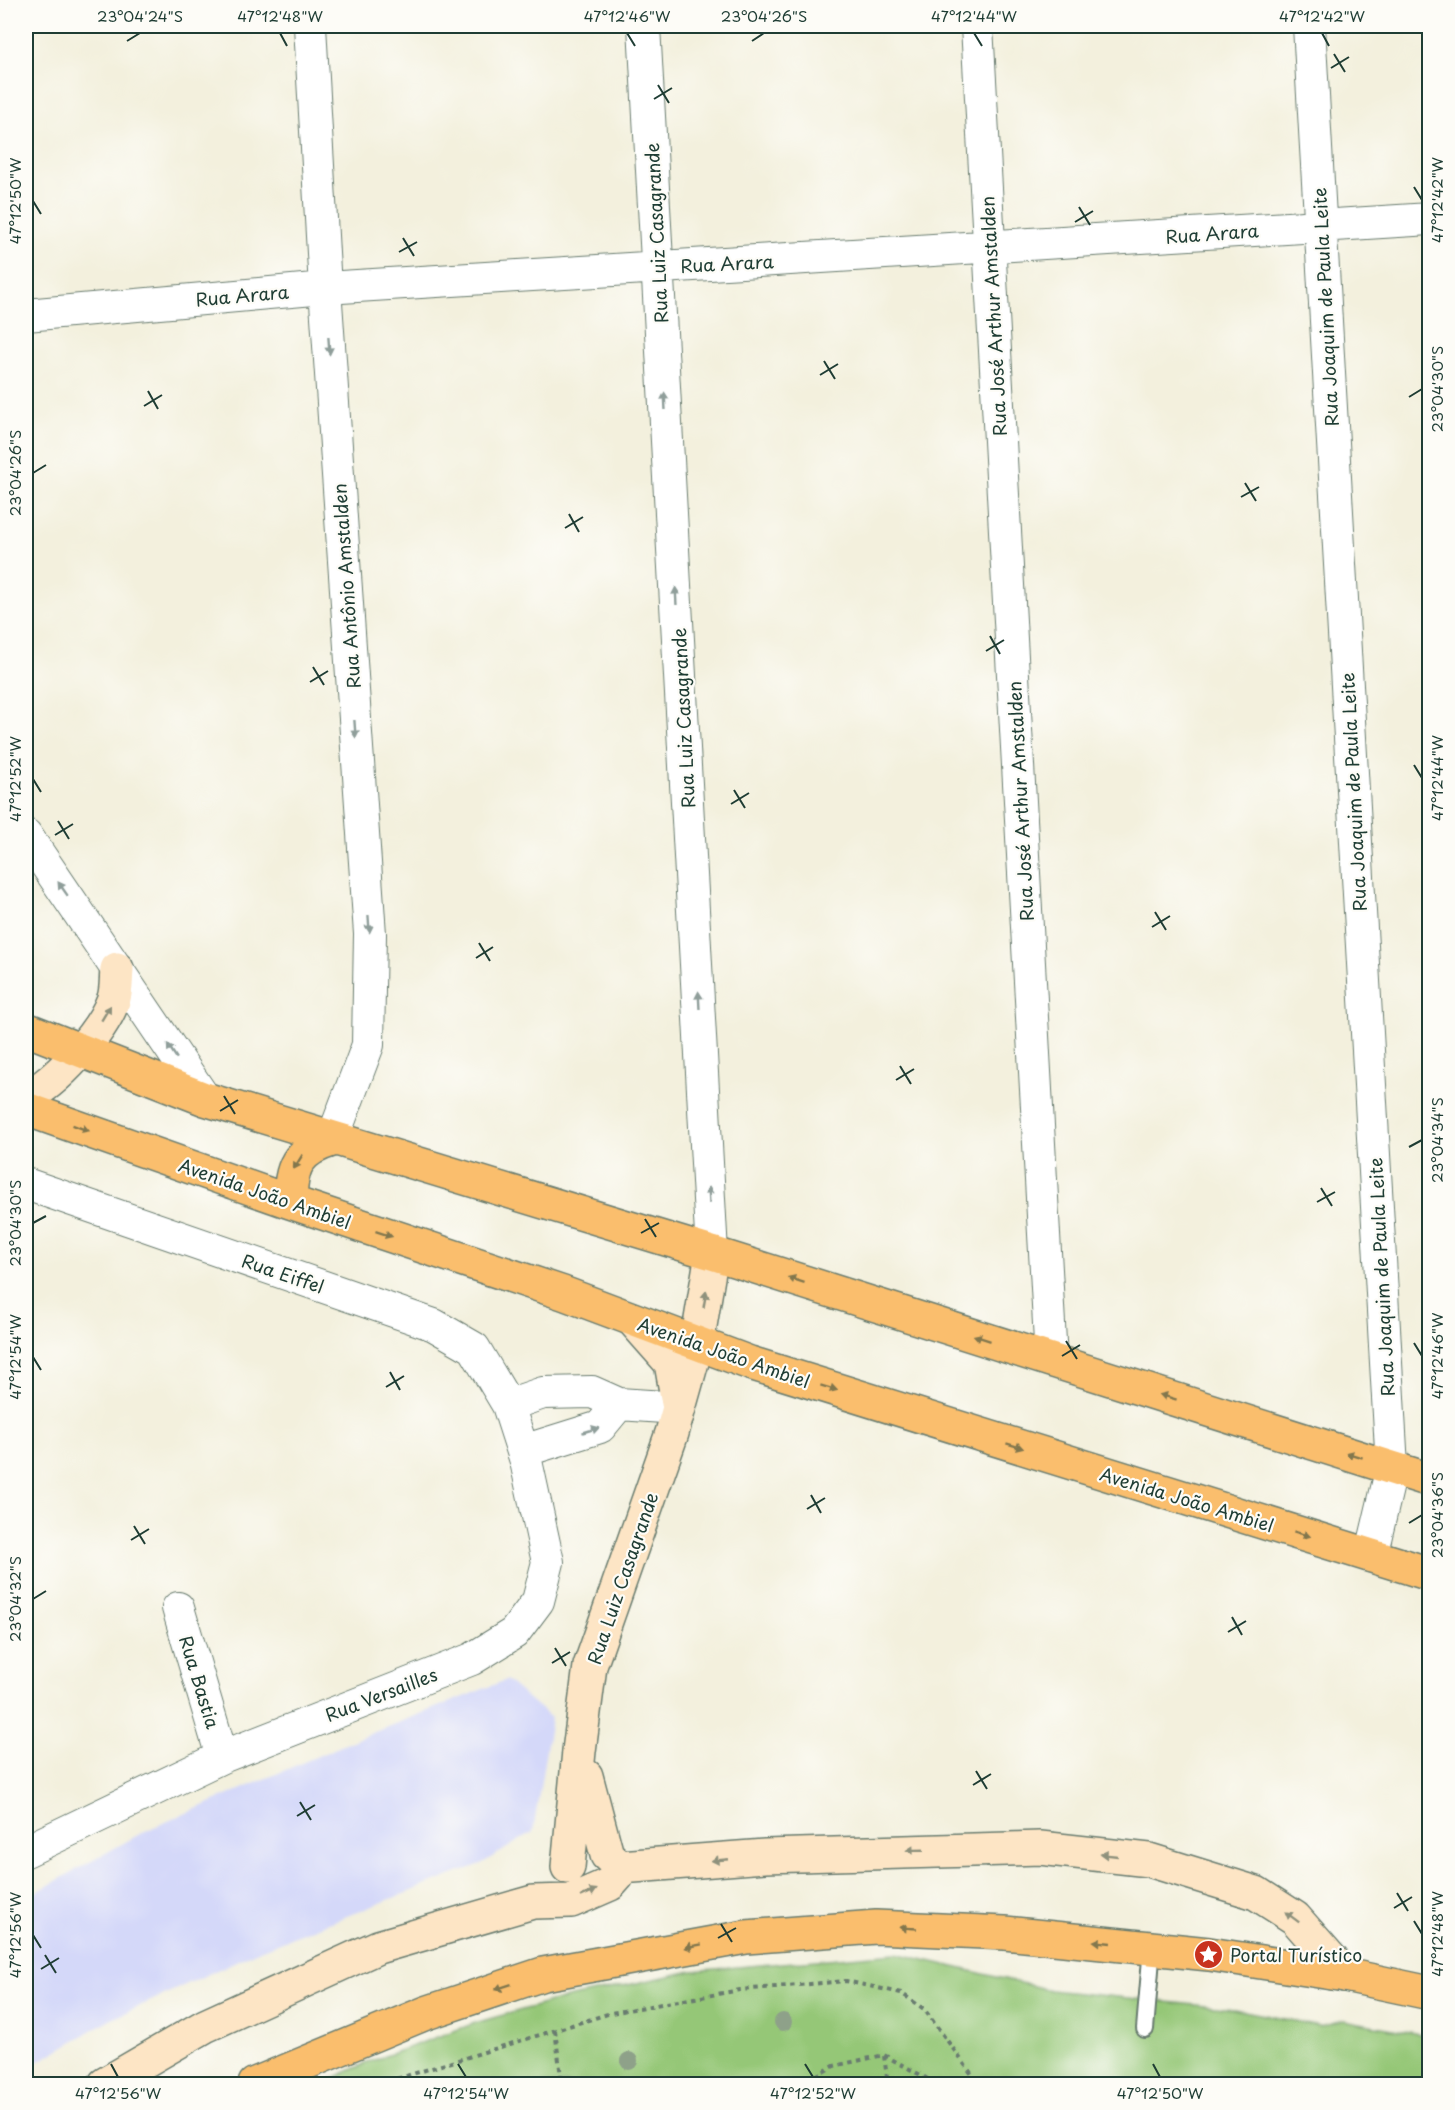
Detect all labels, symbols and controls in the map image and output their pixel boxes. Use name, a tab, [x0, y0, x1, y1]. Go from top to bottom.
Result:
text: 23°04'24"S	[97, 4, 183, 27]
text: 47°12'48"W	[237, 4, 323, 27]
text: 47°12'46"W	[584, 4, 671, 27]
text: 23°04'26"S	[721, 4, 807, 27]
text: 47°12'44"W	[931, 4, 1018, 27]
text: 47°12'42"W	[1279, 4, 1366, 27]
street label: Rua Luiz Casagrande	[638, 142, 674, 324]
text: 47°12'42"W	[1425, 156, 1448, 243]
text: 47°12'50"W	[3, 157, 26, 244]
street label: Rua Joaquim de Paula Leite	[1305, 187, 1345, 427]
street label: Rua José Arthur Amstalden	[973, 195, 1013, 437]
street label: Rua Arara	[1164, 216, 1260, 250]
street label: Rua Arara	[680, 247, 775, 279]
street label: Rua Arara	[194, 277, 290, 313]
one-way arrow	[324, 337, 334, 356]
text: 23°04'30"S	[1425, 346, 1448, 432]
one-way arrow	[660, 391, 670, 410]
text: 23°04'26"S	[3, 430, 26, 516]
street label: Rua Antônio Amstalden	[325, 483, 367, 689]
one-way arrow	[671, 586, 680, 605]
street label: Rua Luiz Casagrande	[665, 627, 701, 809]
street label: Rua Joaquim de Paula Leite	[1333, 672, 1373, 912]
street label: Rua José Arthur Amstalden	[1000, 680, 1040, 922]
one-way arrow	[351, 720, 360, 739]
text: 47°12'44"W	[1425, 734, 1448, 821]
text: 47°12'52"W	[3, 735, 26, 822]
one-way arrow	[57, 882, 69, 898]
one-way arrow	[364, 914, 374, 933]
one-way arrow	[694, 991, 703, 1010]
one-way arrow	[101, 1004, 111, 1021]
one-way arrow	[167, 1042, 178, 1059]
text: 23°04'34"S	[1425, 1097, 1448, 1183]
one-way arrow	[72, 1124, 90, 1134]
street label: Avenida João Ambiel	[175, 1151, 355, 1235]
one-way arrow	[293, 1154, 304, 1171]
street label: Rua Joaquim de Paula Leite	[1361, 1157, 1401, 1397]
text: 23°04'30"S	[3, 1180, 26, 1266]
one-way arrow	[705, 1185, 714, 1204]
one-way arrow	[375, 1229, 393, 1239]
street label: Rua Eiffel	[238, 1246, 328, 1300]
one-way arrow	[787, 1274, 805, 1284]
one-way arrow	[700, 1289, 709, 1308]
street label: Avenida João Ambiel	[634, 1310, 814, 1394]
text: 47°12'46"W	[1425, 1312, 1448, 1399]
text: 47°12'54"W	[3, 1314, 26, 1400]
one-way arrow	[973, 1333, 991, 1343]
one-way arrow	[820, 1384, 838, 1393]
one-way arrow	[1159, 1392, 1177, 1401]
one-way arrow	[582, 1424, 600, 1434]
one-way arrow	[1006, 1441, 1024, 1451]
one-way arrow	[1345, 1450, 1363, 1459]
street label: Avenida João Ambiel	[1097, 1460, 1277, 1538]
text: 23°04'36"S	[1425, 1472, 1448, 1558]
street label: Rua Luiz Casagrande	[580, 1488, 664, 1668]
one-way arrow	[1293, 1530, 1311, 1540]
text: 23°04'32"S	[3, 1556, 26, 1642]
street label: Rua Bastia	[173, 1632, 227, 1732]
street label: Rua Versailles	[321, 1660, 441, 1728]
one-way arrow	[905, 1845, 924, 1855]
one-way arrow	[1100, 1851, 1119, 1860]
one-way arrow	[710, 1855, 729, 1865]
one-way arrow	[581, 1888, 599, 1898]
text: 47°12'56"W	[3, 1891, 26, 1978]
text: 47°12'48"W	[1425, 1891, 1448, 1977]
one-way arrow	[1284, 1911, 1299, 1923]
one-way arrow	[898, 1924, 917, 1933]
one-way arrow	[1093, 1937, 1112, 1947]
place icon: Portal Turístico	[1193, 1938, 1225, 1970]
one-way arrow	[683, 1941, 702, 1950]
place label: Portal Turístico	[1230, 1941, 1362, 1968]
one-way arrow	[494, 1983, 512, 1993]
text: 47°12'56"W	[75, 2081, 162, 2104]
text: 47°12'54"W	[423, 2081, 509, 2104]
text: 47°12'52"W	[770, 2081, 857, 2104]
text: 47°12'50"W	[1117, 2081, 1204, 2104]

